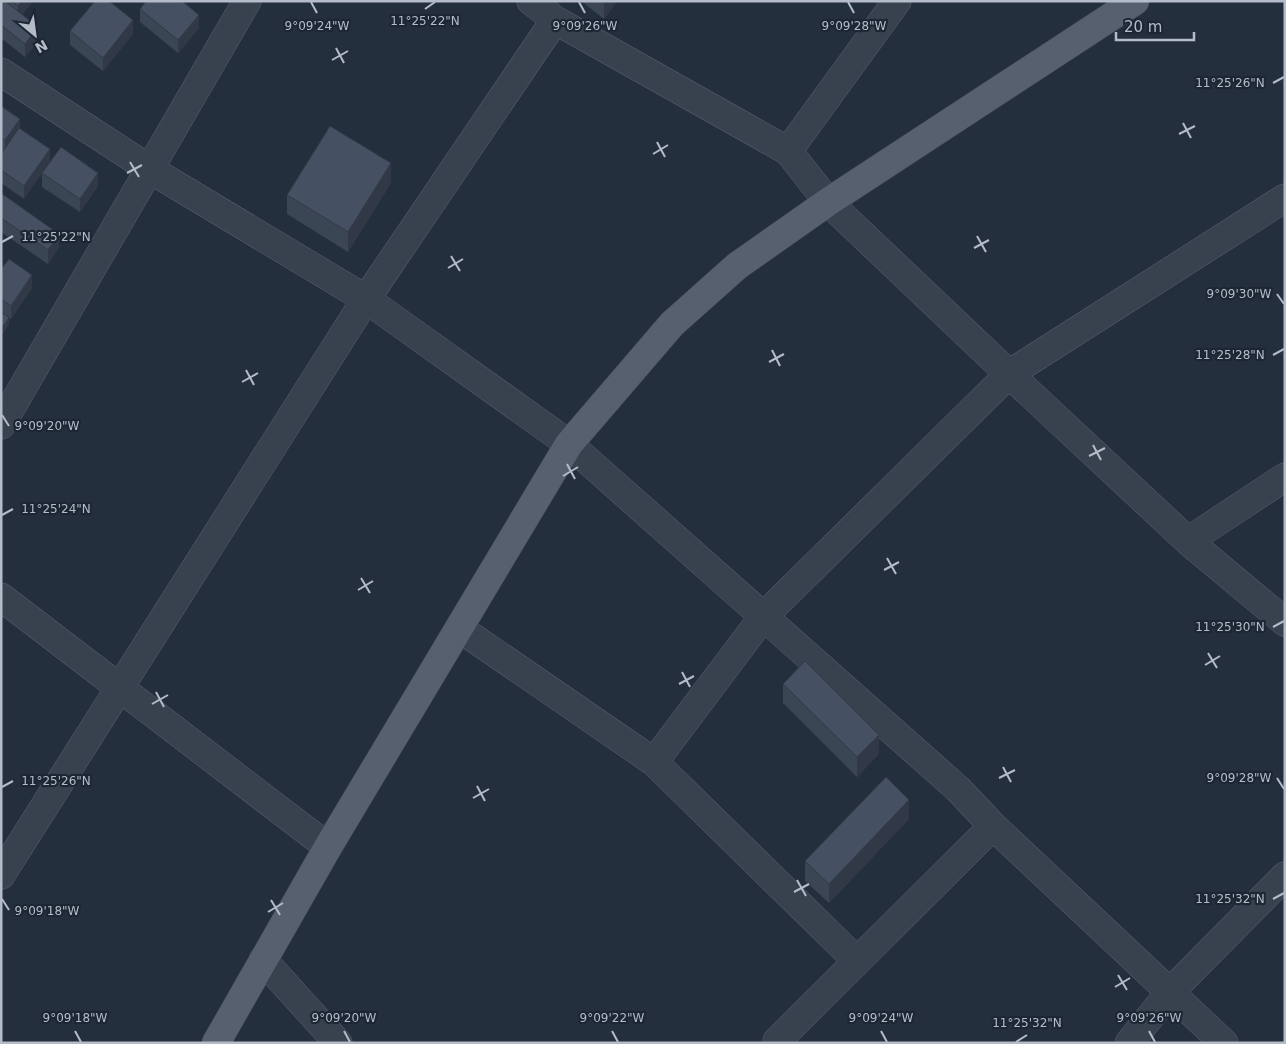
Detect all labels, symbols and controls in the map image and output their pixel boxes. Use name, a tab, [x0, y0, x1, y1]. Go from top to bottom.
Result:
north arrow	[10, 10, 60, 60]
scale bar	[1116, 10, 1194, 42]
text: 11°25'22"N	[390, 14, 460, 28]
text: 20 m	[1124, 18, 1162, 36]
text: 9°09'24"W	[285, 19, 350, 33]
text: 9°09'26"W	[553, 19, 618, 33]
text: 9°09'28"W	[822, 19, 887, 33]
text: N	[32, 37, 50, 56]
text: 11°25'26"N	[1195, 76, 1265, 90]
text: 11°25'22"N	[21, 230, 91, 244]
text: 9°09'30"W	[1207, 287, 1272, 301]
text: 11°25'28"N	[1195, 348, 1265, 362]
text: 9°09'20"W	[15, 419, 80, 433]
text: 11°25'24"N	[21, 502, 91, 516]
text: 11°25'30"N	[1195, 620, 1265, 634]
text: 9°09'28"W	[1207, 771, 1272, 785]
text: 11°25'26"N	[21, 774, 91, 788]
text: 11°25'32"N	[1195, 892, 1265, 906]
text: 9°09'18"W	[15, 904, 80, 918]
text: 9°09'18"W	[43, 1011, 108, 1025]
text: 9°09'20"W	[312, 1011, 377, 1025]
text: 9°09'22"W	[580, 1011, 645, 1025]
text: 9°09'24"W	[849, 1011, 914, 1025]
text: 9°09'26"W	[1117, 1011, 1182, 1025]
text: 11°25'32"N	[992, 1016, 1062, 1030]

